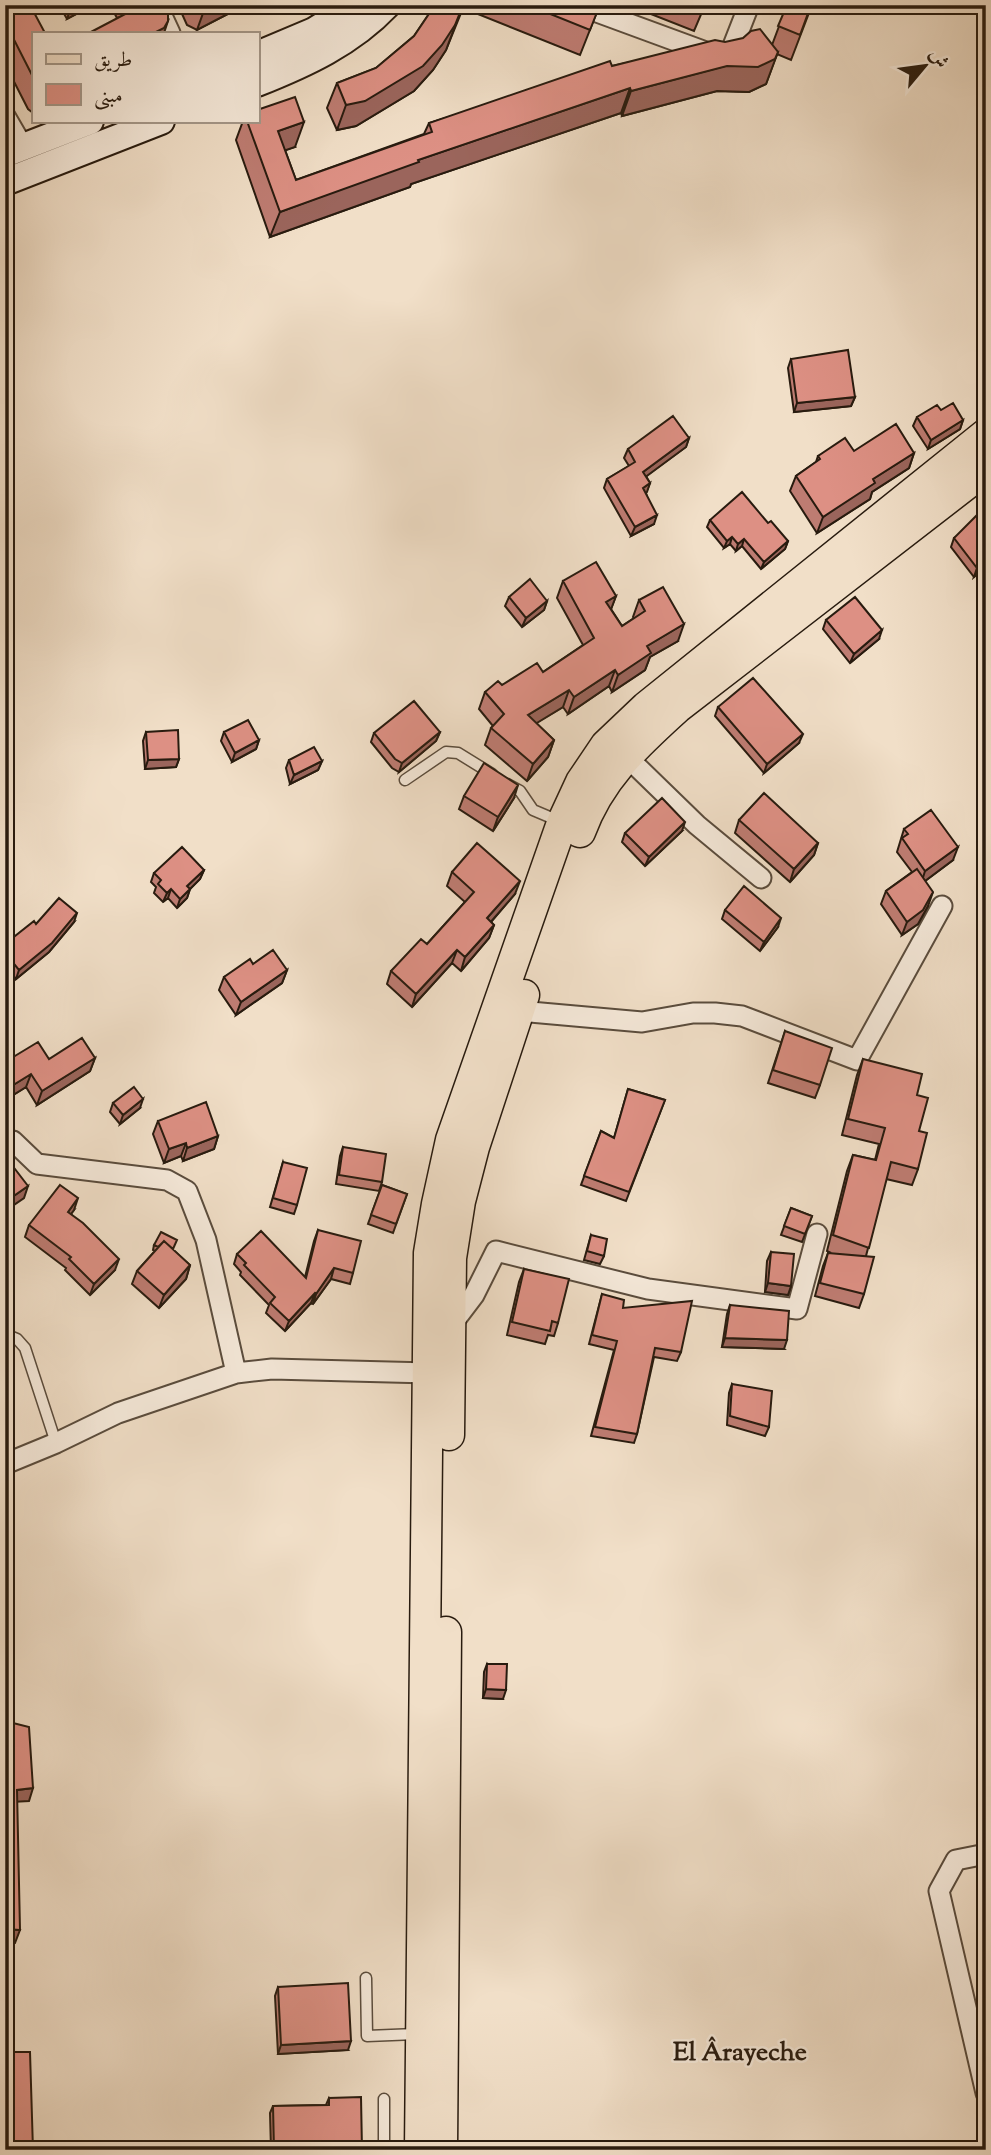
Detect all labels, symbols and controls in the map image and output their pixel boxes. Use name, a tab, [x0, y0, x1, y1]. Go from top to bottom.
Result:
legend	[32, 32, 259, 122]
north arrow	[890, 32, 960, 102]
text: ش	[921, 44, 954, 74]
text: طريق	[94, 46, 132, 76]
text: مبنى	[94, 82, 123, 112]
district label: El Ârayeche	[673, 2035, 807, 2072]

